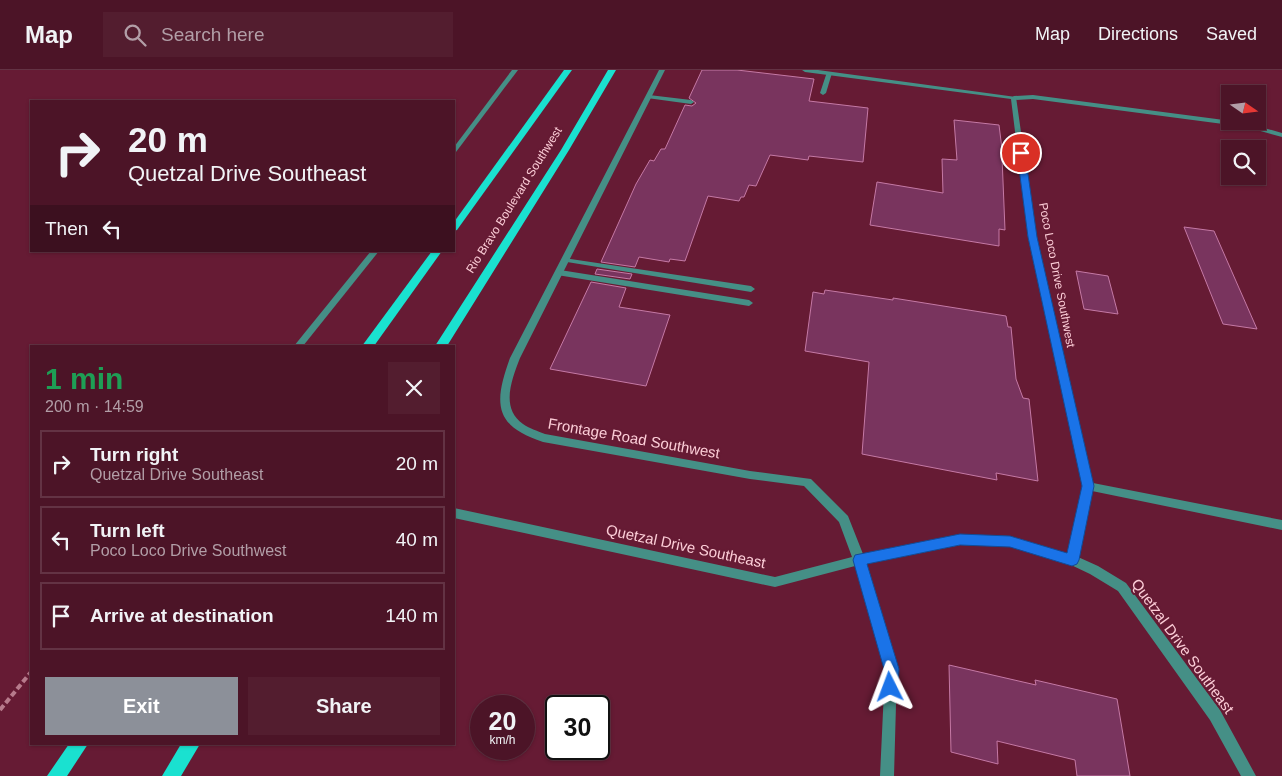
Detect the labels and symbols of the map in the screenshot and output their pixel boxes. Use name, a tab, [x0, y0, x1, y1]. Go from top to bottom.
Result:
north arrow	[1221, 85, 1266, 130]
street label: Rio Bravo Boulevard Southwest	[463, 124, 565, 276]
pin	[1000, 132, 1042, 174]
street label: Poco Loco Drive Southwest	[1036, 201, 1078, 349]
street label: Frontage Road Southwest	[547, 414, 722, 462]
street label: Quetzal Drive Southeast	[605, 521, 768, 571]
street label: Quetzal Drive Southeast	[1128, 575, 1238, 717]
position arrow	[863, 660, 915, 712]
speed limit sign: 30	[545, 695, 610, 760]

